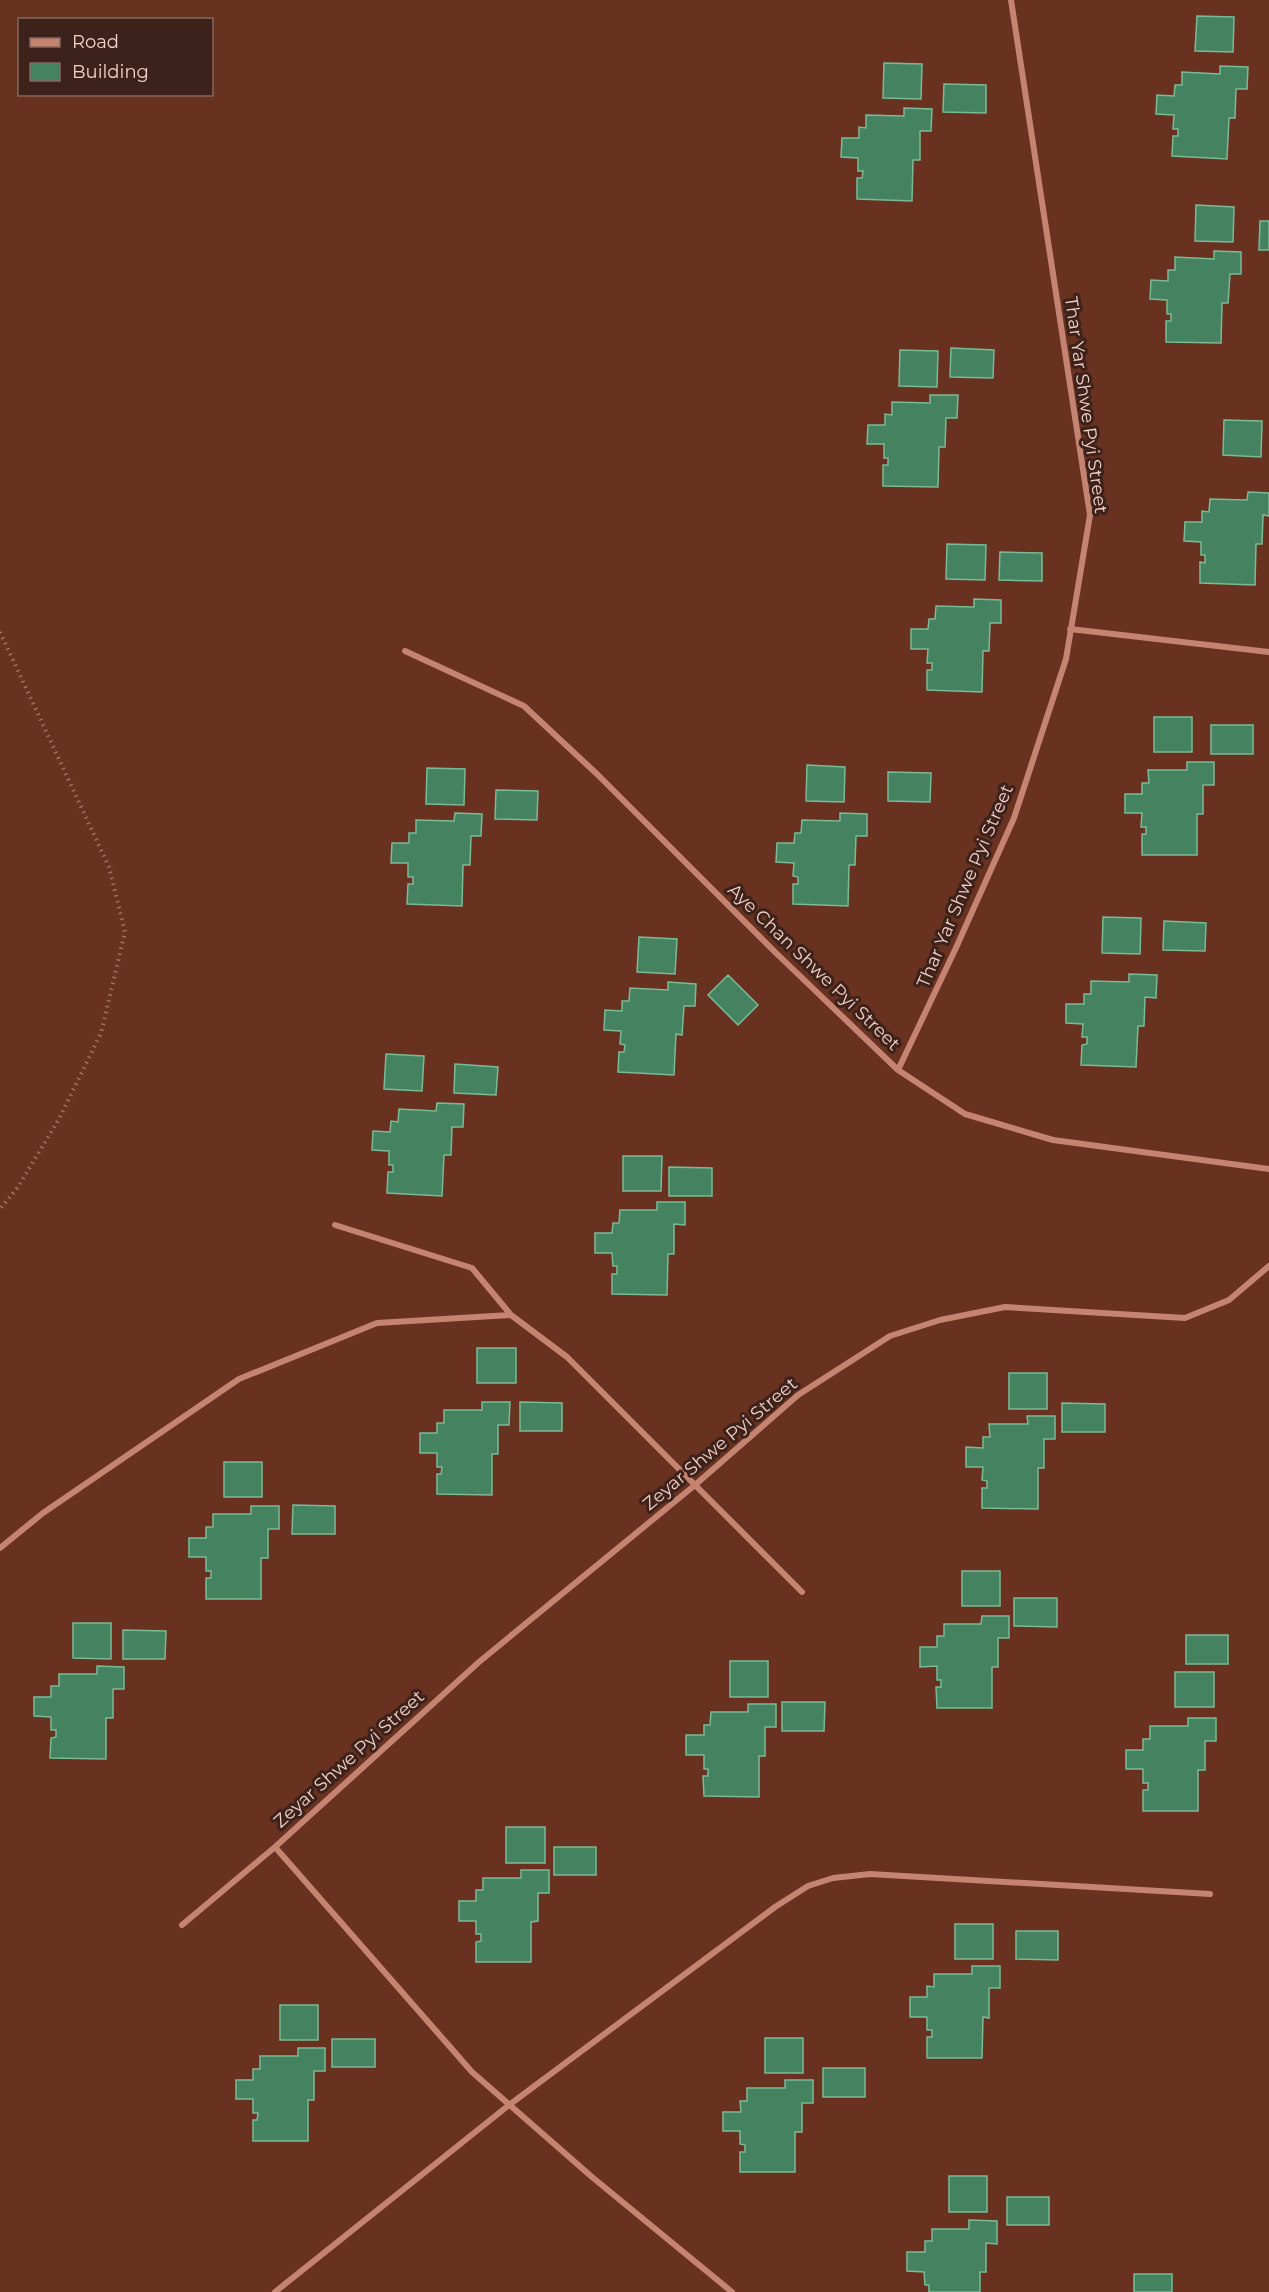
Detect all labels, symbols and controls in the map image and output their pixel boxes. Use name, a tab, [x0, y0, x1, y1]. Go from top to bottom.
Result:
legend	[18, 18, 213, 96]
text: Road	[72, 31, 119, 53]
text: Building	[72, 61, 149, 83]
street label: Thar Yar Shwe Pyi Street	[1060, 295, 1112, 515]
street label: Thar Yar Shwe Pyi Street	[912, 781, 1018, 991]
street label: Aye Chan Shwe Pyi Street	[723, 879, 905, 1055]
street label: Zeyar Shwe Pyi Street	[638, 1373, 802, 1515]
street label: Zeyar Shwe Pyi Street	[269, 1686, 429, 1832]

